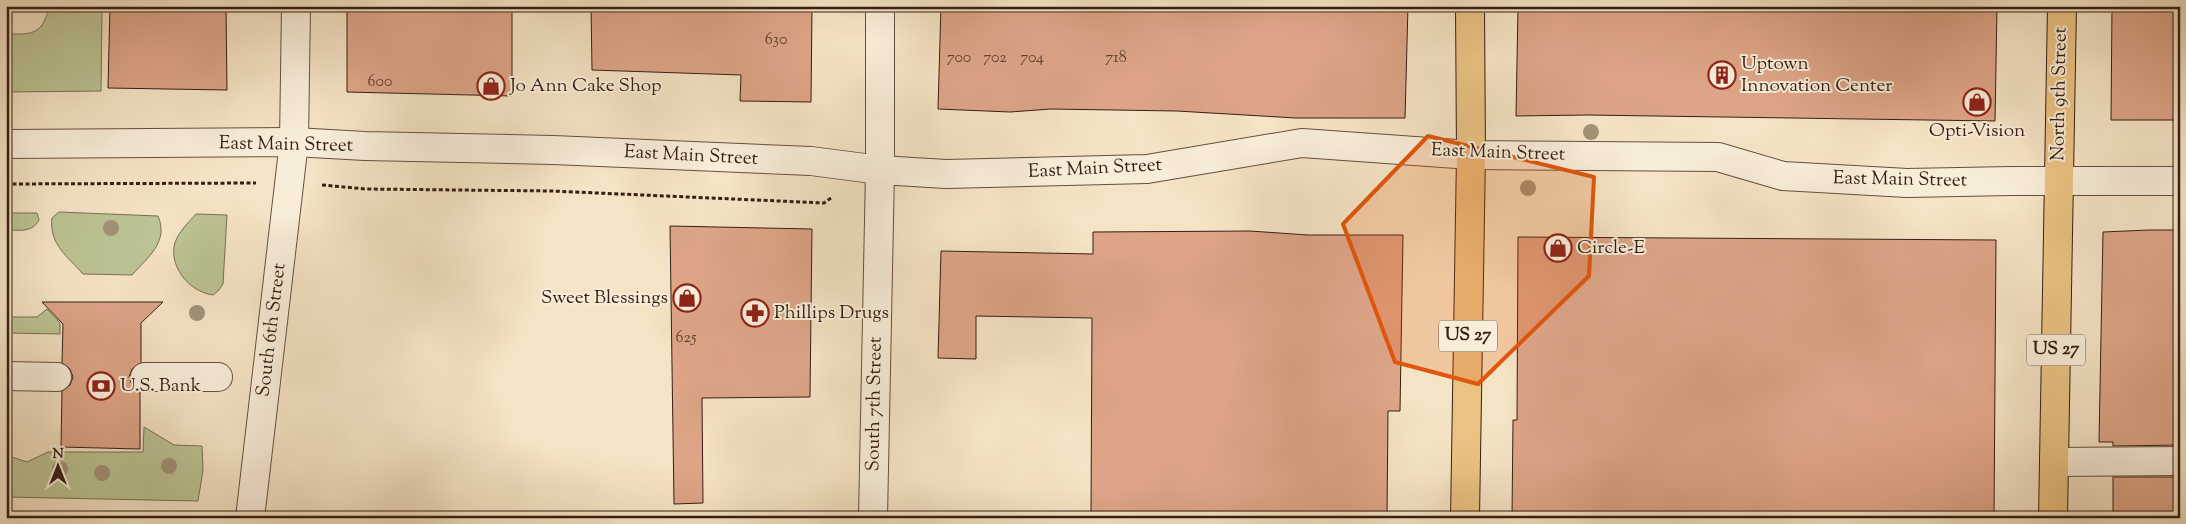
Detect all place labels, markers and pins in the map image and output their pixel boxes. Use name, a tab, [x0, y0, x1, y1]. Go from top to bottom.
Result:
place label: Uptown Innovation Center	[1741, 51, 1892, 100]
building icon: Uptown Innovation Center	[1707, 60, 1737, 90]
shop icon: Jo Ann Cake Shop	[476, 71, 506, 101]
place label: Jo Ann Cake Shop	[509, 73, 662, 100]
shop icon: Opti-Vision	[1962, 87, 1992, 117]
place label: Opti-Vision	[1929, 118, 2025, 145]
shop icon: Circle-E	[1543, 233, 1573, 263]
place label: Circle-E	[1577, 235, 1645, 262]
shop icon: Sweet Blessings	[672, 283, 702, 313]
place label: Sweet Blessings	[541, 285, 668, 312]
pharmacy icon: Phillips Drugs	[740, 298, 770, 328]
place label: Phillips Drugs	[774, 300, 889, 327]
bank icon: U.S. Bank	[86, 371, 116, 401]
place label: U.S. Bank	[120, 373, 202, 400]

